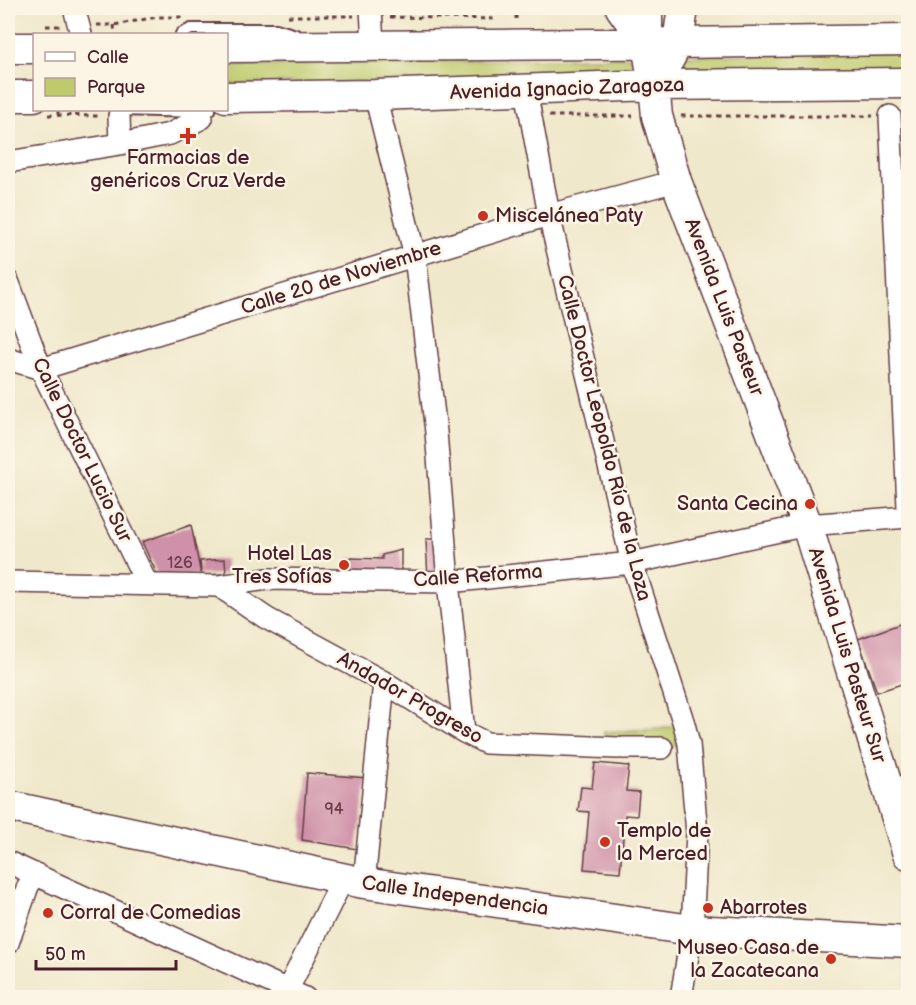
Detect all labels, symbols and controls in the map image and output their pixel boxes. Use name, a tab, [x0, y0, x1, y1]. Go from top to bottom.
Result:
legend	[33, 33, 228, 111]
text: Calle	[87, 47, 129, 68]
street label: Avenida Ignacio Zaragoza	[449, 73, 685, 105]
text: Parque	[87, 77, 145, 98]
marker: Farmacias de genéricos Cruz Verde	[181, 129, 195, 143]
place label: Farmacias de genéricos Cruz Verde	[90, 146, 286, 193]
place label: Miscelánea Paty	[495, 204, 643, 228]
marker: Miscelánea Paty	[476, 209, 490, 223]
street label: Avenida Luis Pasteur	[679, 215, 769, 400]
street label: Calle 20 de Noviembre	[238, 236, 444, 320]
street label: Calle Doctor Leopoldo Río de la Loza	[552, 272, 656, 604]
street label: Calle Doctor Lucio Sur	[27, 354, 137, 547]
place label: Santa Cecina	[677, 492, 798, 516]
marker: Santa Cecina	[803, 497, 817, 511]
place label: Hotel Las Tres Sofías	[232, 542, 332, 589]
street label: Avenida Luis Pasteur Sur	[803, 544, 891, 766]
house number: 126	[167, 554, 193, 573]
marker: Hotel Las Tres Sofías	[337, 558, 351, 572]
street label: Calle Reforma	[413, 560, 543, 592]
street label: Andador Progreso	[333, 647, 487, 749]
house number: 94	[324, 800, 344, 819]
place label: Templo de la Merced	[617, 819, 711, 866]
marker: Templo de la Merced	[598, 835, 612, 849]
street label: Calle Independencia	[360, 871, 550, 921]
place label: Abarrotes	[720, 896, 807, 920]
place label: Corral de Comedias	[60, 901, 241, 925]
marker: Abarrotes	[701, 901, 715, 915]
marker: Corral de Comedias	[41, 906, 55, 920]
scale bar	[36, 933, 176, 971]
place label: Museo Casa de la Zacatecana	[677, 936, 819, 983]
text: 50 m	[45, 944, 86, 965]
marker: Museo Casa de la Zacatecana	[824, 952, 838, 966]

